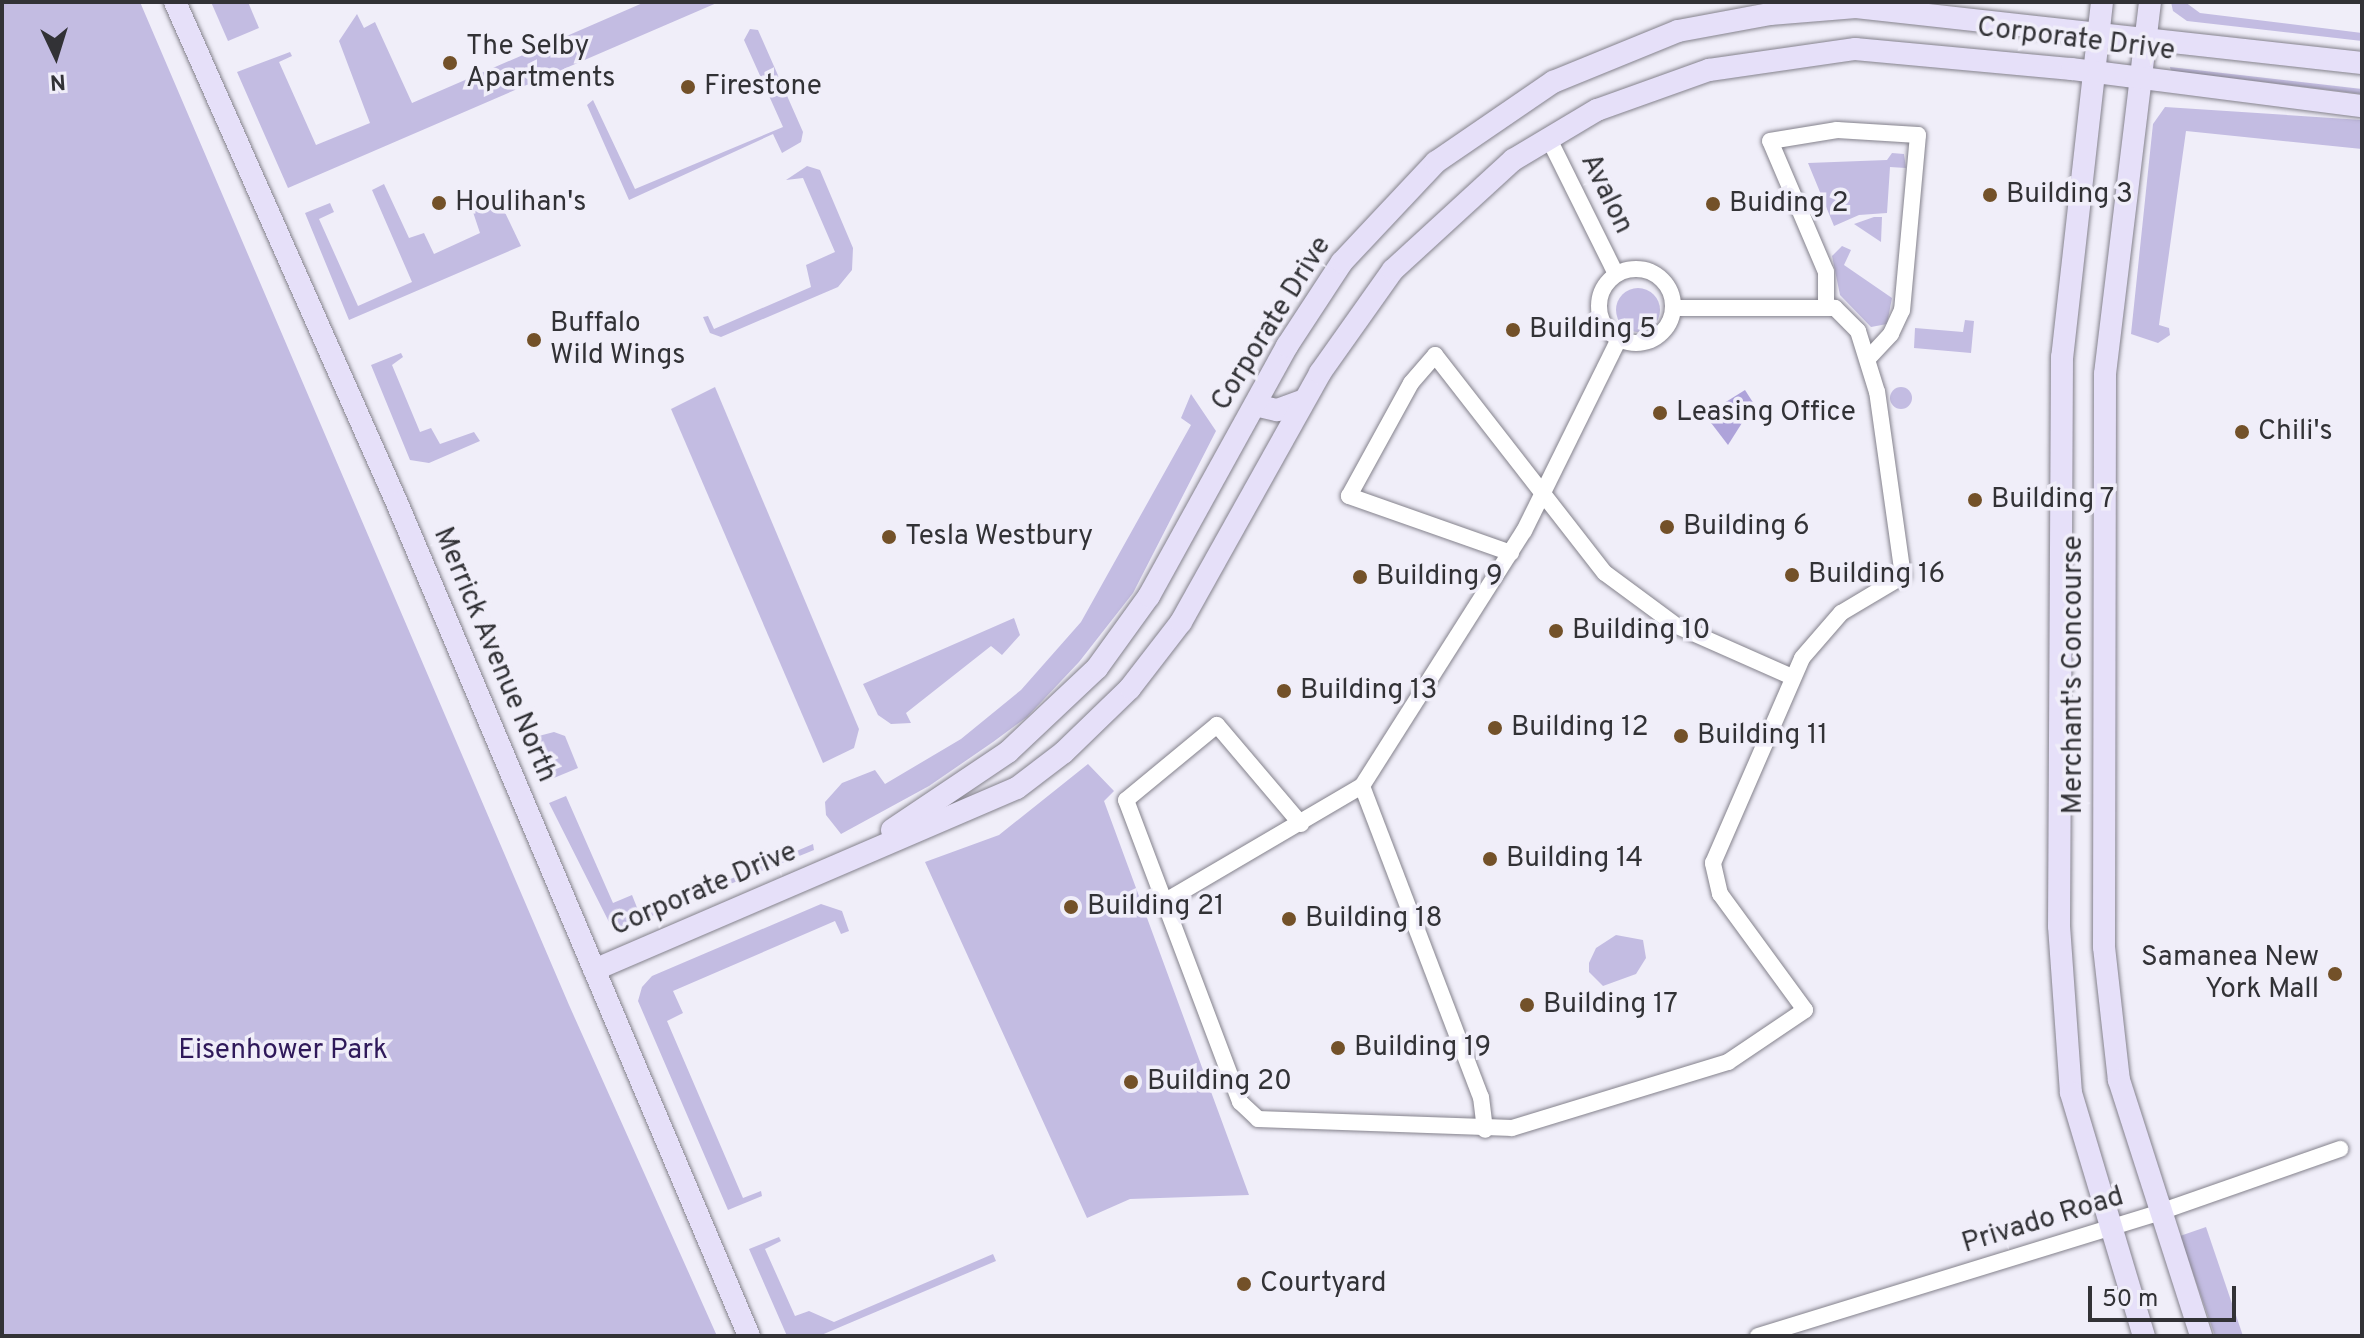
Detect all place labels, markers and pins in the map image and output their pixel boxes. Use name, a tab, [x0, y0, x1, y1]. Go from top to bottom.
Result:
place label: The Selby Apartments	[466, 30, 615, 96]
marker: The Selby Apartments	[441, 54, 459, 72]
place label: Firestone	[704, 70, 822, 104]
marker: Firestone	[679, 78, 697, 96]
place label: Building 3	[2006, 178, 2133, 212]
place label: Houlihan's	[455, 186, 586, 220]
marker: Building 3	[1981, 186, 1999, 204]
place label: Buiding 2	[1729, 187, 1849, 221]
marker: Houlihan's	[430, 194, 448, 212]
marker: Buiding 2	[1704, 195, 1722, 213]
place label: Buffalo Wild Wings	[550, 307, 686, 373]
place label: Building 5	[1529, 313, 1656, 347]
marker: Building 5	[1504, 321, 1522, 339]
marker: Buffalo Wild Wings	[525, 331, 543, 349]
place label: Leasing Office	[1676, 396, 1856, 430]
marker: Leasing Office	[1651, 404, 1669, 422]
place label: Chili's	[2258, 415, 2333, 449]
marker: Chili's	[2233, 423, 2251, 441]
place label: Building 7	[1991, 483, 2116, 517]
marker: Building 7	[1966, 491, 1984, 509]
place label: Building 6	[1683, 510, 1810, 544]
marker: Building 6	[1658, 518, 1676, 536]
place label: Tesla Westbury	[905, 520, 1094, 554]
marker: Tesla Westbury	[880, 528, 898, 546]
place label: Building 16	[1808, 558, 1945, 592]
place label: Building 9	[1376, 560, 1503, 594]
marker: Building 16	[1783, 566, 1801, 584]
marker: Building 9	[1351, 568, 1369, 586]
place label: Building 10	[1572, 614, 1710, 648]
marker: Building 10	[1547, 622, 1565, 640]
place label: Building 13	[1300, 674, 1437, 708]
marker: Building 13	[1275, 682, 1293, 700]
place label: Building 12	[1511, 711, 1649, 745]
marker: Building 12	[1486, 719, 1504, 737]
place label: Building 11	[1697, 719, 1828, 753]
marker: Building 11	[1672, 727, 1690, 745]
place label: Building 14	[1506, 842, 1643, 876]
marker: Building 14	[1481, 850, 1499, 868]
place label: Building 21	[1087, 890, 1225, 924]
marker: Building 21	[1062, 898, 1080, 916]
place label: Building 18	[1305, 902, 1443, 936]
marker: Building 18	[1280, 910, 1298, 928]
place label: Samanea New York Mall	[2141, 941, 2319, 1007]
marker: Samanea New York Mall	[2326, 965, 2344, 983]
place label: Building 17	[1543, 988, 1678, 1022]
marker: Building 17	[1518, 996, 1536, 1014]
place label: Building 19	[1354, 1031, 1491, 1065]
marker: Building 19	[1329, 1039, 1347, 1057]
place label: Building 20	[1147, 1065, 1292, 1099]
marker: Building 20	[1122, 1073, 1140, 1091]
place label: Courtyard	[1260, 1267, 1387, 1301]
marker: Courtyard	[1235, 1275, 1253, 1293]

